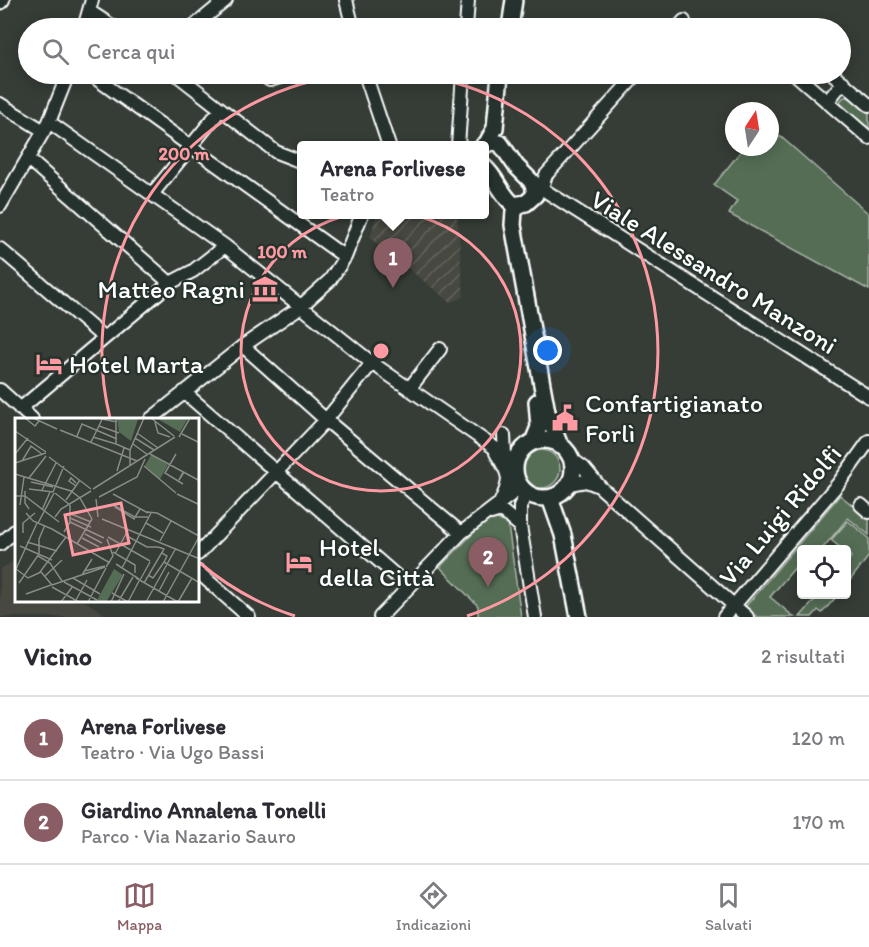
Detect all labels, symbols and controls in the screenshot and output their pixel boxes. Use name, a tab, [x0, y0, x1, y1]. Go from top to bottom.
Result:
search box	[18, 18, 851, 84]
icon: search	[39, 35, 72, 68]
text: Cerca qui	[87, 38, 175, 65]
north arrow	[725, 102, 779, 156]
popup	[297, 141, 489, 219]
text: 200 m	[159, 143, 210, 165]
text: Arena Forlivese	[320, 155, 466, 182]
text: Teatro	[320, 182, 374, 206]
street label: Viale Alessandro Manzoni	[585, 183, 843, 361]
pin: 1	[374, 238, 412, 288]
text: 100 m	[257, 241, 308, 263]
place label: Matteo Ragni	[98, 273, 245, 305]
museum icon: Matteo Ragni	[250, 274, 280, 304]
your location	[533, 336, 562, 365]
centre of rings	[371, 341, 391, 361]
place label: Hotel Marta	[69, 348, 204, 380]
hotel icon: Hotel Marta	[34, 349, 64, 379]
place label: Confartigianato Forlì	[585, 387, 763, 449]
public building icon: Confartigianato Forlì	[550, 403, 580, 433]
inset map	[15, 418, 200, 602]
street label: Via Luigi Ridolfi	[712, 438, 848, 592]
place label: Hotel della Città	[319, 531, 435, 593]
pin: 2	[468, 538, 508, 587]
map controls	[797, 545, 851, 599]
button: locate	[797, 545, 851, 599]
hotel icon: Hotel della Città	[284, 547, 314, 577]
text: Vicino	[24, 640, 92, 672]
text: 2 risultati	[761, 644, 845, 668]
text: Arena Forlivese	[81, 713, 226, 740]
text: 1	[39, 726, 48, 750]
text: 120 m	[792, 726, 845, 750]
text: Teatro · Via Ugo Bassi	[81, 740, 264, 764]
text: Giardino Annalena Tonelli	[81, 797, 326, 824]
text: 2	[38, 810, 49, 834]
text: 170 m	[792, 810, 845, 834]
text: Parco · Via Nazario Sauro	[81, 824, 296, 848]
tab: Mappa	[117, 879, 162, 934]
tab: Indicazioni	[396, 879, 471, 934]
tab: Salvati	[705, 879, 752, 934]

